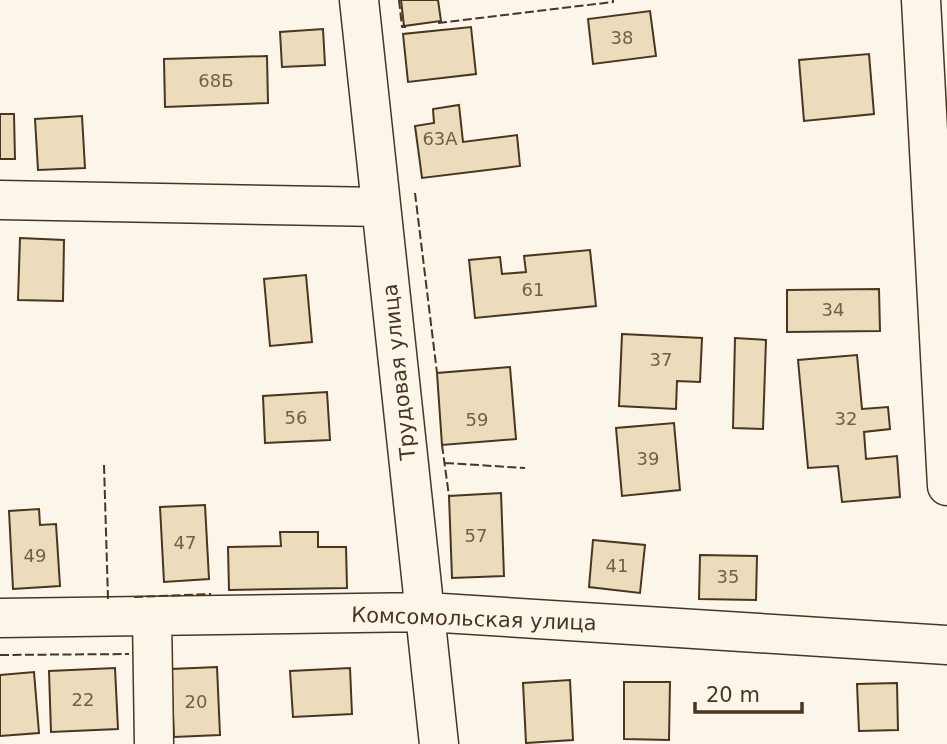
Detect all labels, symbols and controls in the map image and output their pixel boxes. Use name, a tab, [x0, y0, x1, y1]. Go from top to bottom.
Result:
house number: 38	[611, 27, 633, 48]
house number: 68Б	[198, 70, 234, 91]
house number: 63А	[422, 128, 458, 149]
house number: 61	[522, 279, 544, 300]
street label: Трудовая улица	[378, 283, 420, 462]
house number: 34	[822, 299, 844, 320]
house number: 37	[650, 349, 672, 370]
house number: 56	[285, 407, 307, 428]
house number: 32	[835, 408, 857, 429]
house number: 59	[466, 409, 488, 430]
house number: 39	[637, 448, 659, 469]
house number: 57	[465, 525, 487, 546]
house number: 47	[174, 532, 196, 553]
house number: 49	[24, 545, 46, 566]
house number: 41	[606, 555, 628, 576]
house number: 35	[717, 566, 739, 587]
street label: Комсомольская улица	[351, 603, 597, 635]
scale bar	[695, 670, 802, 714]
text: 20 m	[706, 683, 760, 707]
house number: 22	[72, 689, 94, 710]
house number: 20	[185, 691, 207, 712]

